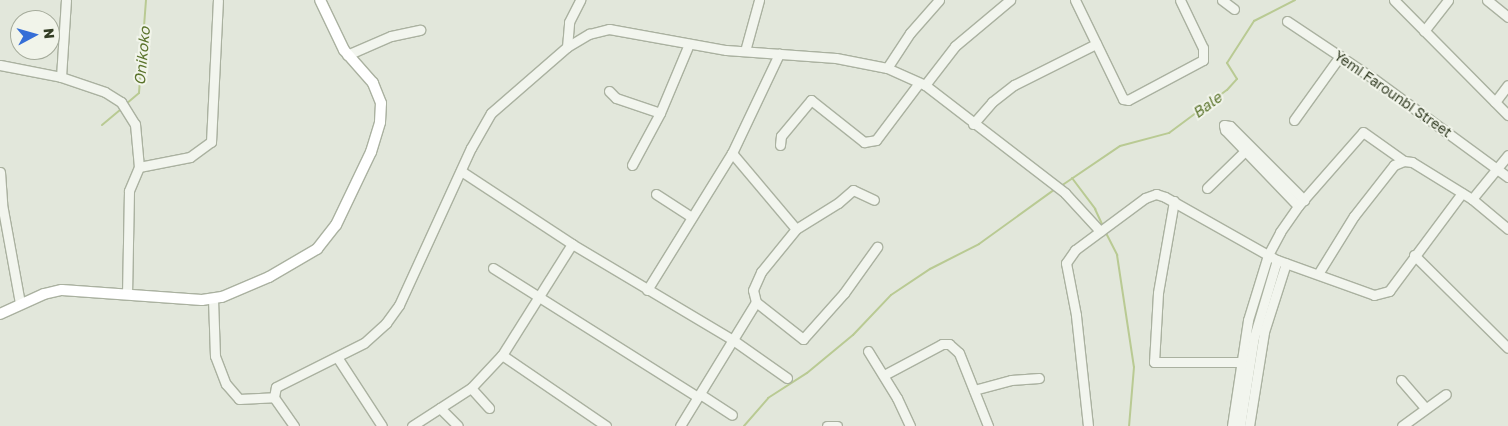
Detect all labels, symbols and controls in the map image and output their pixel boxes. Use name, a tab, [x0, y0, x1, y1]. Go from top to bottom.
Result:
north arrow	[10, 10, 60, 60]
water label: Onikoko	[130, 26, 154, 86]
text: N	[40, 27, 58, 40]
street label: Yemi Farounbi Street	[1331, 47, 1455, 141]
water label: Bale	[1189, 88, 1225, 122]

